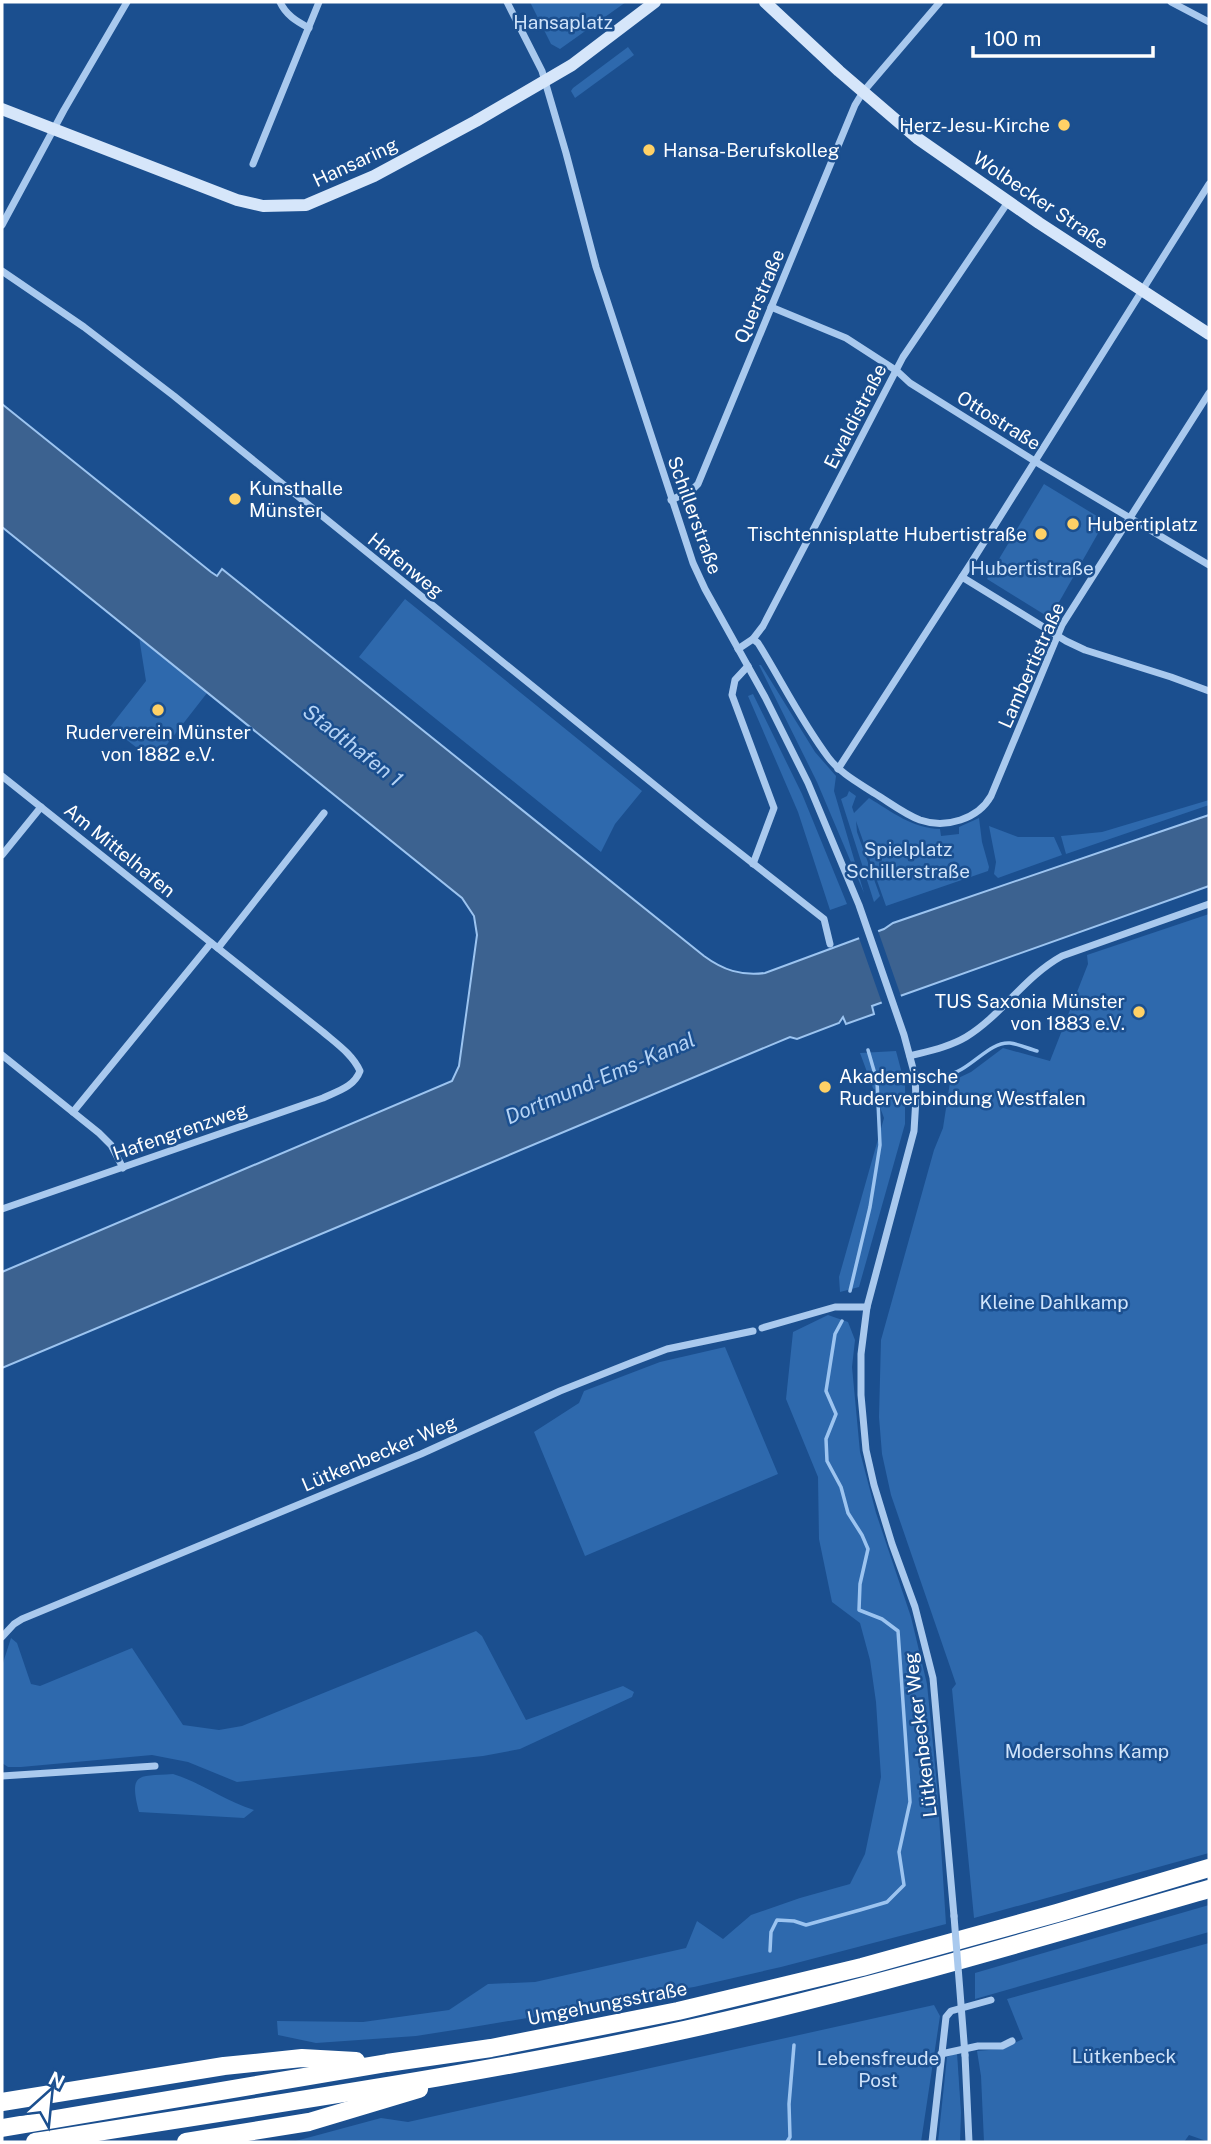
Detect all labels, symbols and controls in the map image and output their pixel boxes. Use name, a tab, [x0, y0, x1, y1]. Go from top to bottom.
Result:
park label: Hansaplatz	[513, 11, 613, 33]
scale bar	[973, 14, 1153, 58]
text: 100 m	[984, 26, 1041, 51]
place label: Herz-Jesu-Kirche	[899, 114, 1050, 136]
marker: Herz-Jesu-Kirche	[1056, 117, 1072, 133]
street label: Hansaring	[309, 133, 401, 191]
place label: Hansa-Berufskolleg	[663, 139, 840, 161]
marker: Hansa-Berufskolleg	[641, 142, 657, 158]
street label: Wolbecker Straße	[969, 147, 1113, 253]
street label: Querstraße	[729, 246, 789, 346]
street label: Ewaldistraße	[819, 360, 891, 472]
street label: Ottostraße	[953, 386, 1045, 454]
street label: Schillerstraße	[663, 453, 727, 577]
place label: Kunsthalle Münster	[249, 477, 343, 521]
marker: Kunsthalle Münster	[227, 491, 243, 507]
place label: Hubertiplatz	[1087, 513, 1198, 535]
marker: Hubertiplatz	[1065, 516, 1081, 532]
place label: Tischtennisplatte Hubertistraße	[747, 523, 1027, 545]
marker: Tischtennisplatte Hubertistraße	[1033, 526, 1049, 542]
street label: Hafenweg	[364, 528, 448, 602]
park label: Hubertistraße	[970, 557, 1094, 579]
street label: Lambertistraße	[993, 599, 1069, 731]
water label: Stadthafen 1	[298, 698, 408, 792]
marker: Ruderverein Münster von 1882 e.V.	[150, 702, 166, 718]
place label: Ruderverein Münster von 1882 e.V.	[65, 721, 251, 765]
street label: Am Mittelhafen	[60, 799, 180, 901]
park label: Spielplatz Schillerstraße	[846, 838, 970, 882]
place label: TUS Saxonia Münster von 1883 e.V.	[935, 990, 1125, 1034]
marker: TUS Saxonia Münster von 1883 e.V.	[1131, 1004, 1147, 1020]
water label: Dortmund-Ems-Kanal	[501, 1027, 699, 1129]
place label: Akademische Ruderverbindung Westfalen	[839, 1065, 1086, 1109]
marker: Akademische Ruderverbindung Westfalen	[817, 1079, 833, 1095]
street label: Hafengrenzweg	[110, 1098, 250, 1164]
park label: Kleine Dahlkamp	[979, 1291, 1129, 1313]
street label: Lütkenbecker Weg	[298, 1410, 460, 1496]
street label: Lütkenbecker Weg	[899, 1651, 941, 1819]
park label: Modersohns Kamp	[1005, 1740, 1169, 1762]
street label: Umgehungsstraße	[525, 1977, 689, 2029]
park label: Lütkenbeck	[1072, 2045, 1176, 2067]
park label: Lebensfreude Post	[817, 2047, 939, 2091]
north arrow	[14, 2060, 84, 2130]
text: N	[45, 2067, 68, 2093]

